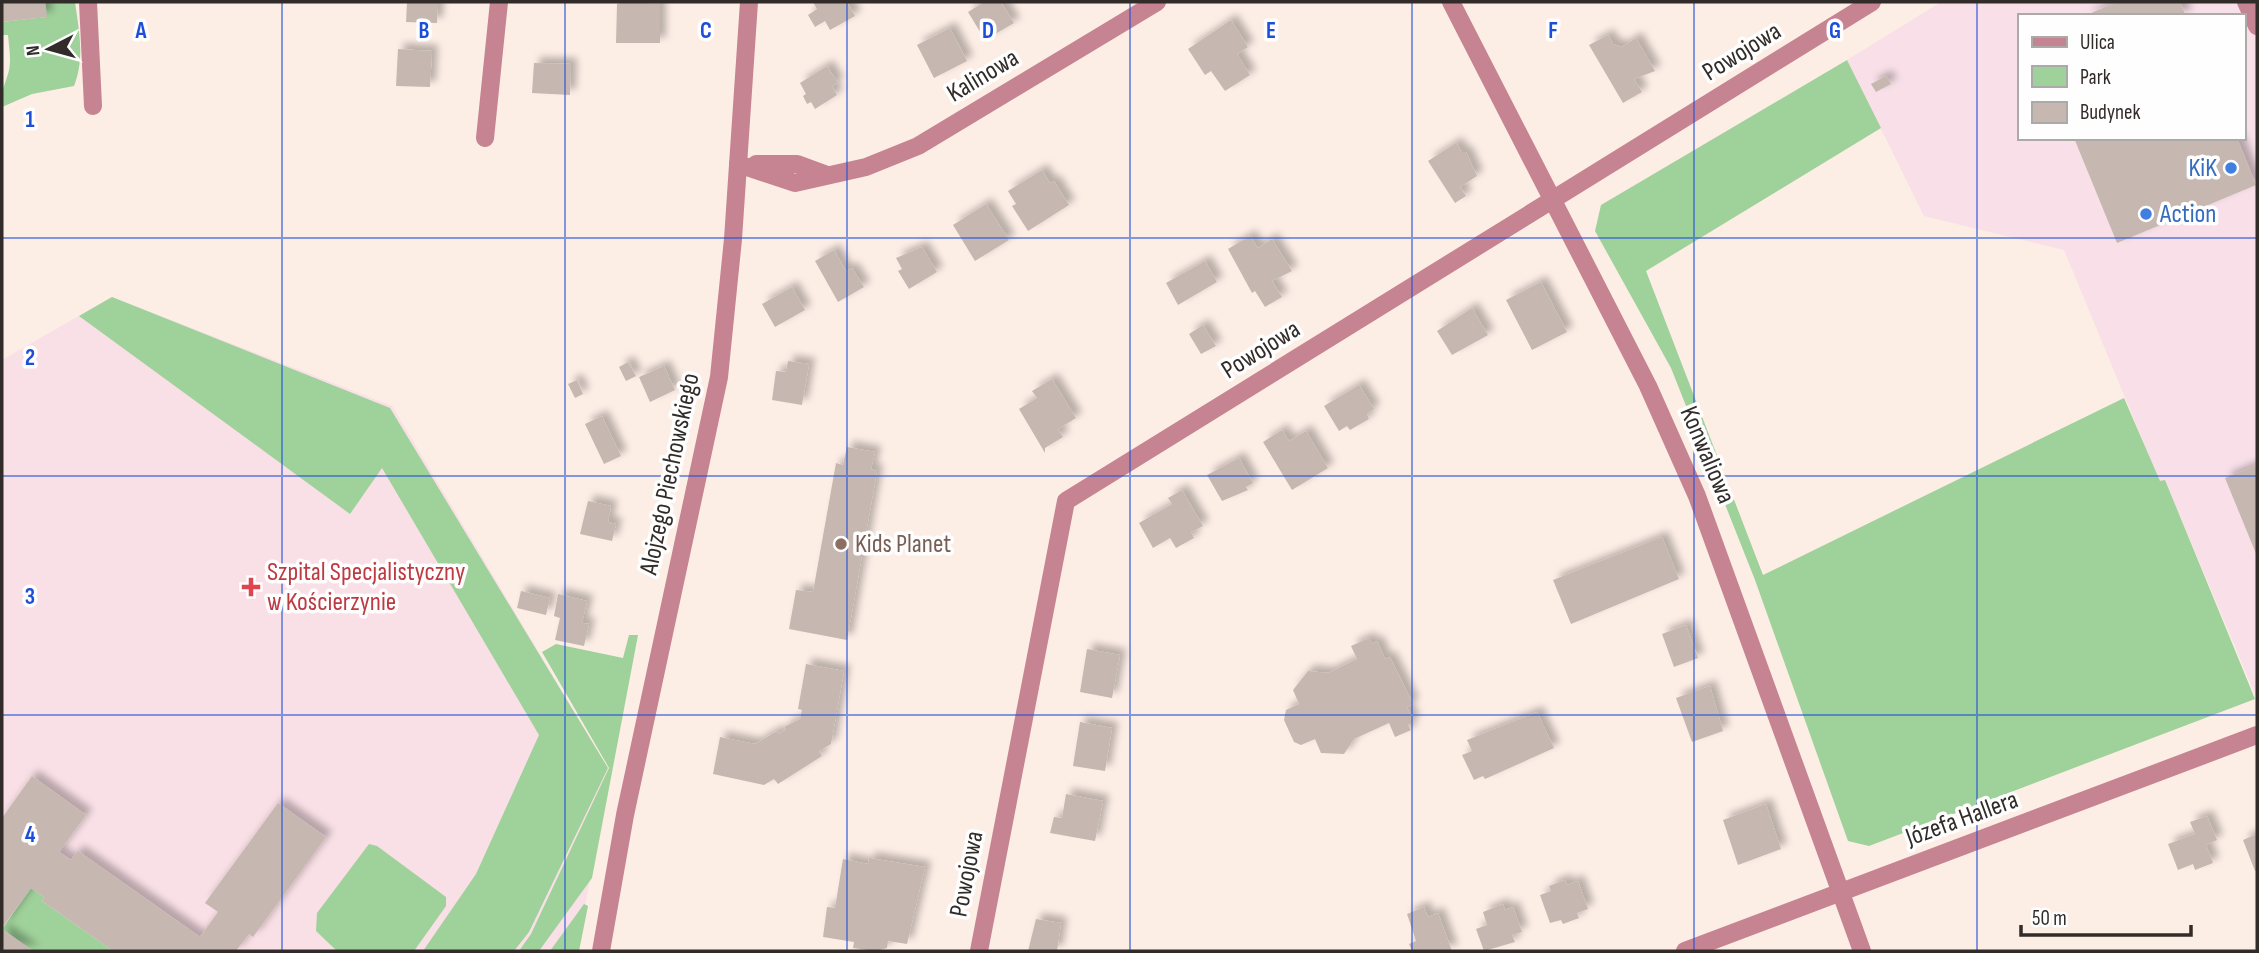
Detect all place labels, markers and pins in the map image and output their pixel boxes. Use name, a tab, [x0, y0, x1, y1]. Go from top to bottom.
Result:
place label: KiK	[2189, 153, 2217, 184]
marker: KiK	[2223, 160, 2239, 176]
place label: Action	[2159, 199, 2216, 230]
marker: Action	[2138, 206, 2154, 222]
place label: Kids Planet	[855, 529, 951, 560]
marker: Kids Planet	[833, 536, 849, 552]
place label: Szpital Specjalistyczny w Kościerzynie	[267, 557, 465, 618]
marker: Szpital Specjalistyczny w Kościerzynie	[241, 577, 261, 597]

